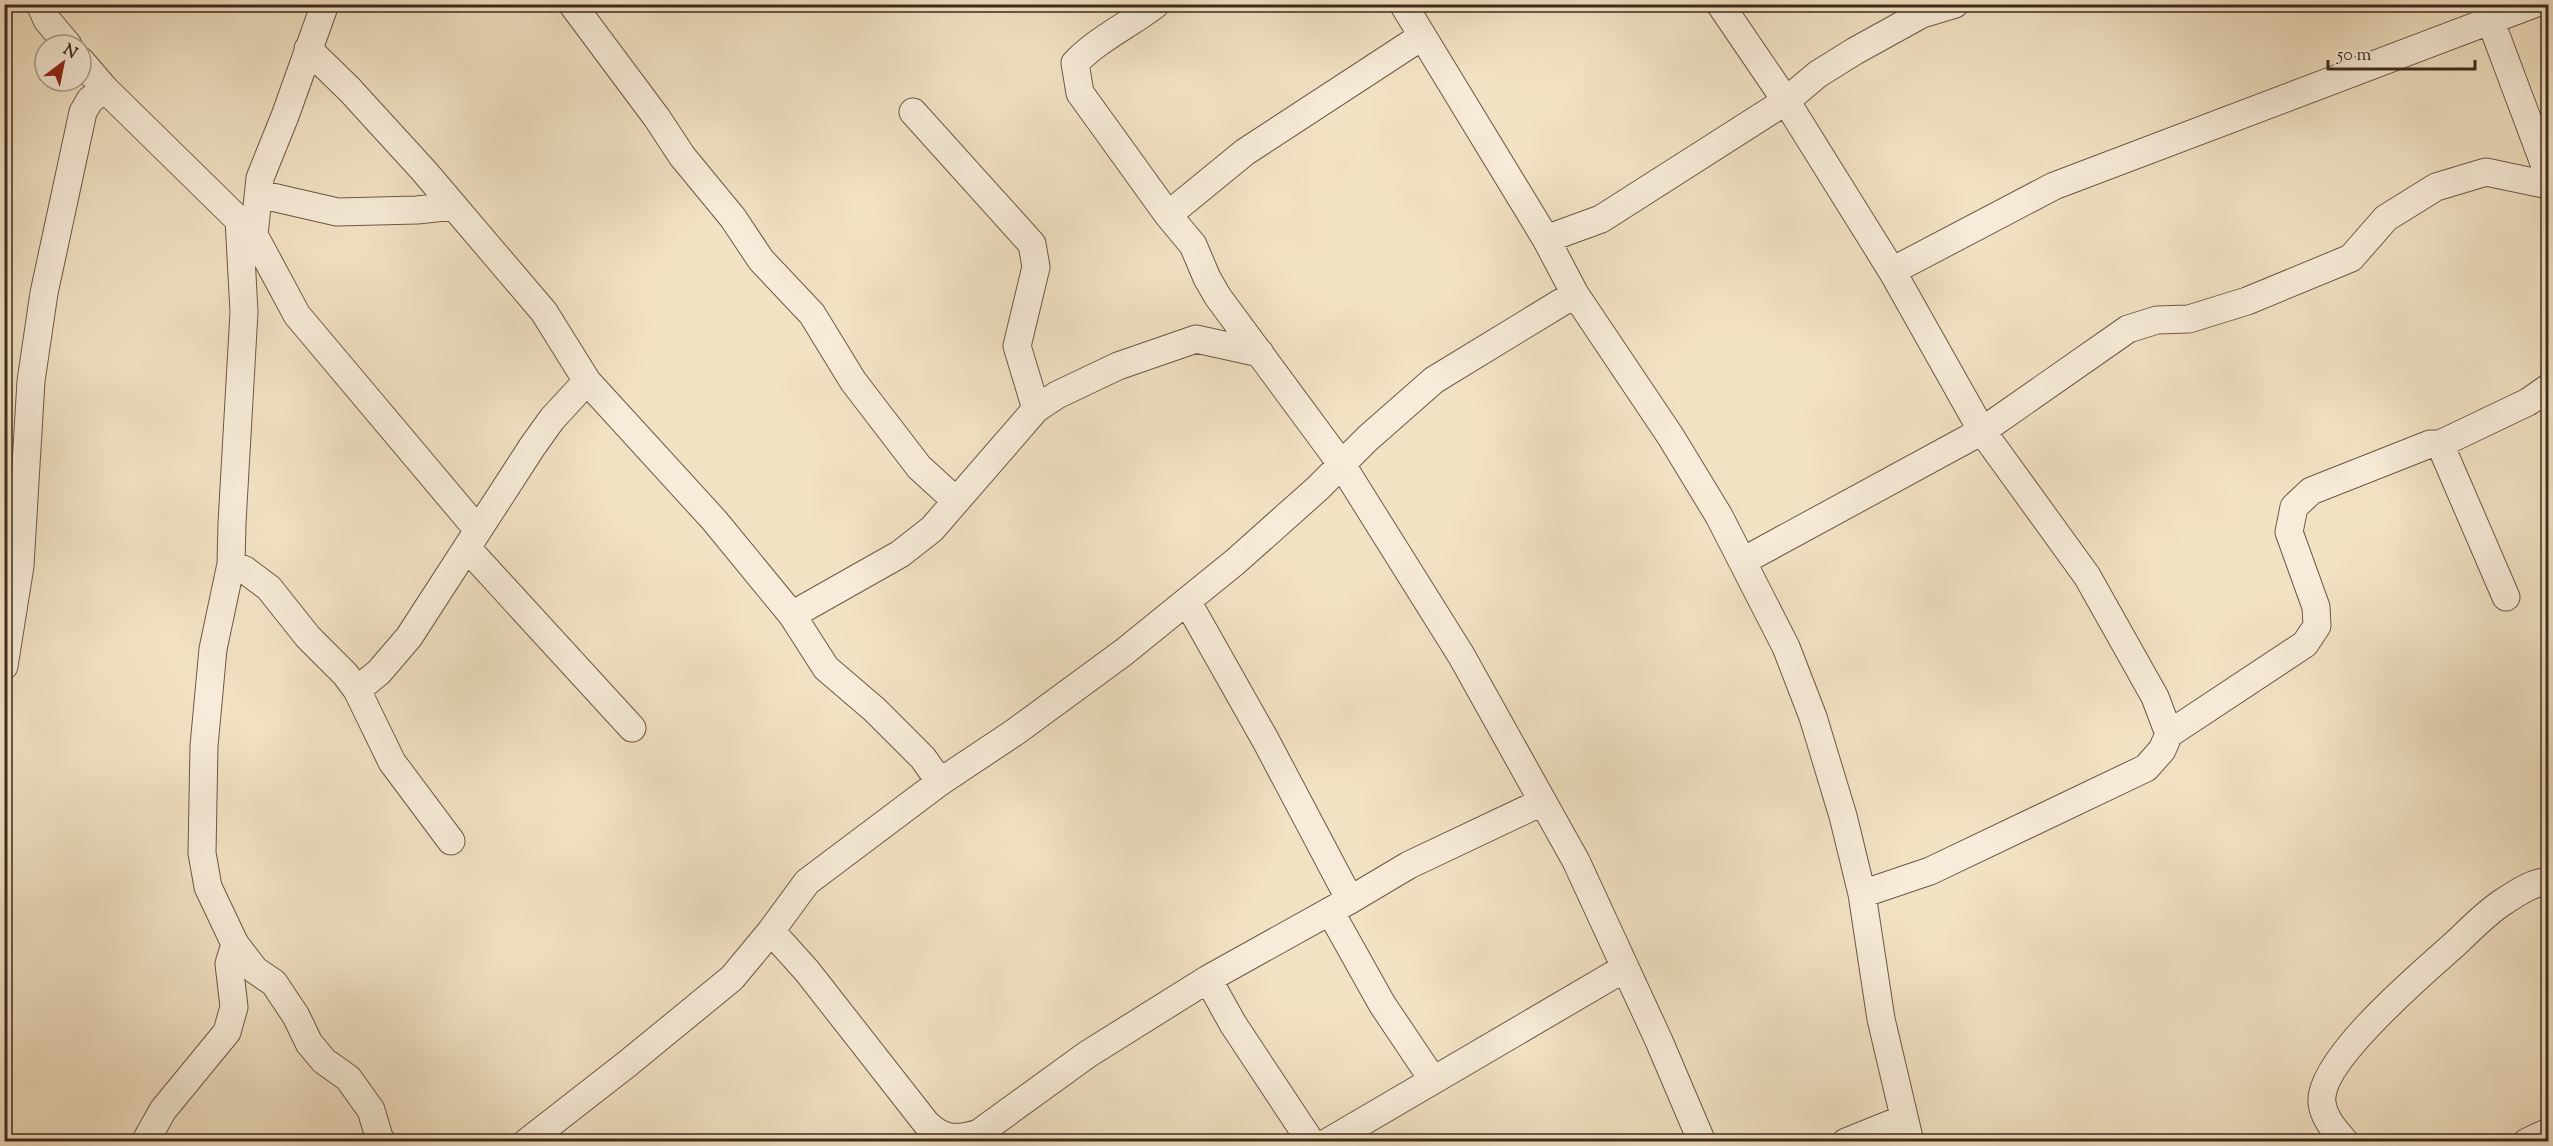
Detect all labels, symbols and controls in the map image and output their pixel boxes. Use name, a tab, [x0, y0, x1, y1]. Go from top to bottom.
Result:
north arrow	[33, 33, 93, 93]
scale bar	[2328, 33, 2475, 71]
text: N	[58, 39, 81, 66]
text: 50 m	[2336, 43, 2372, 69]

